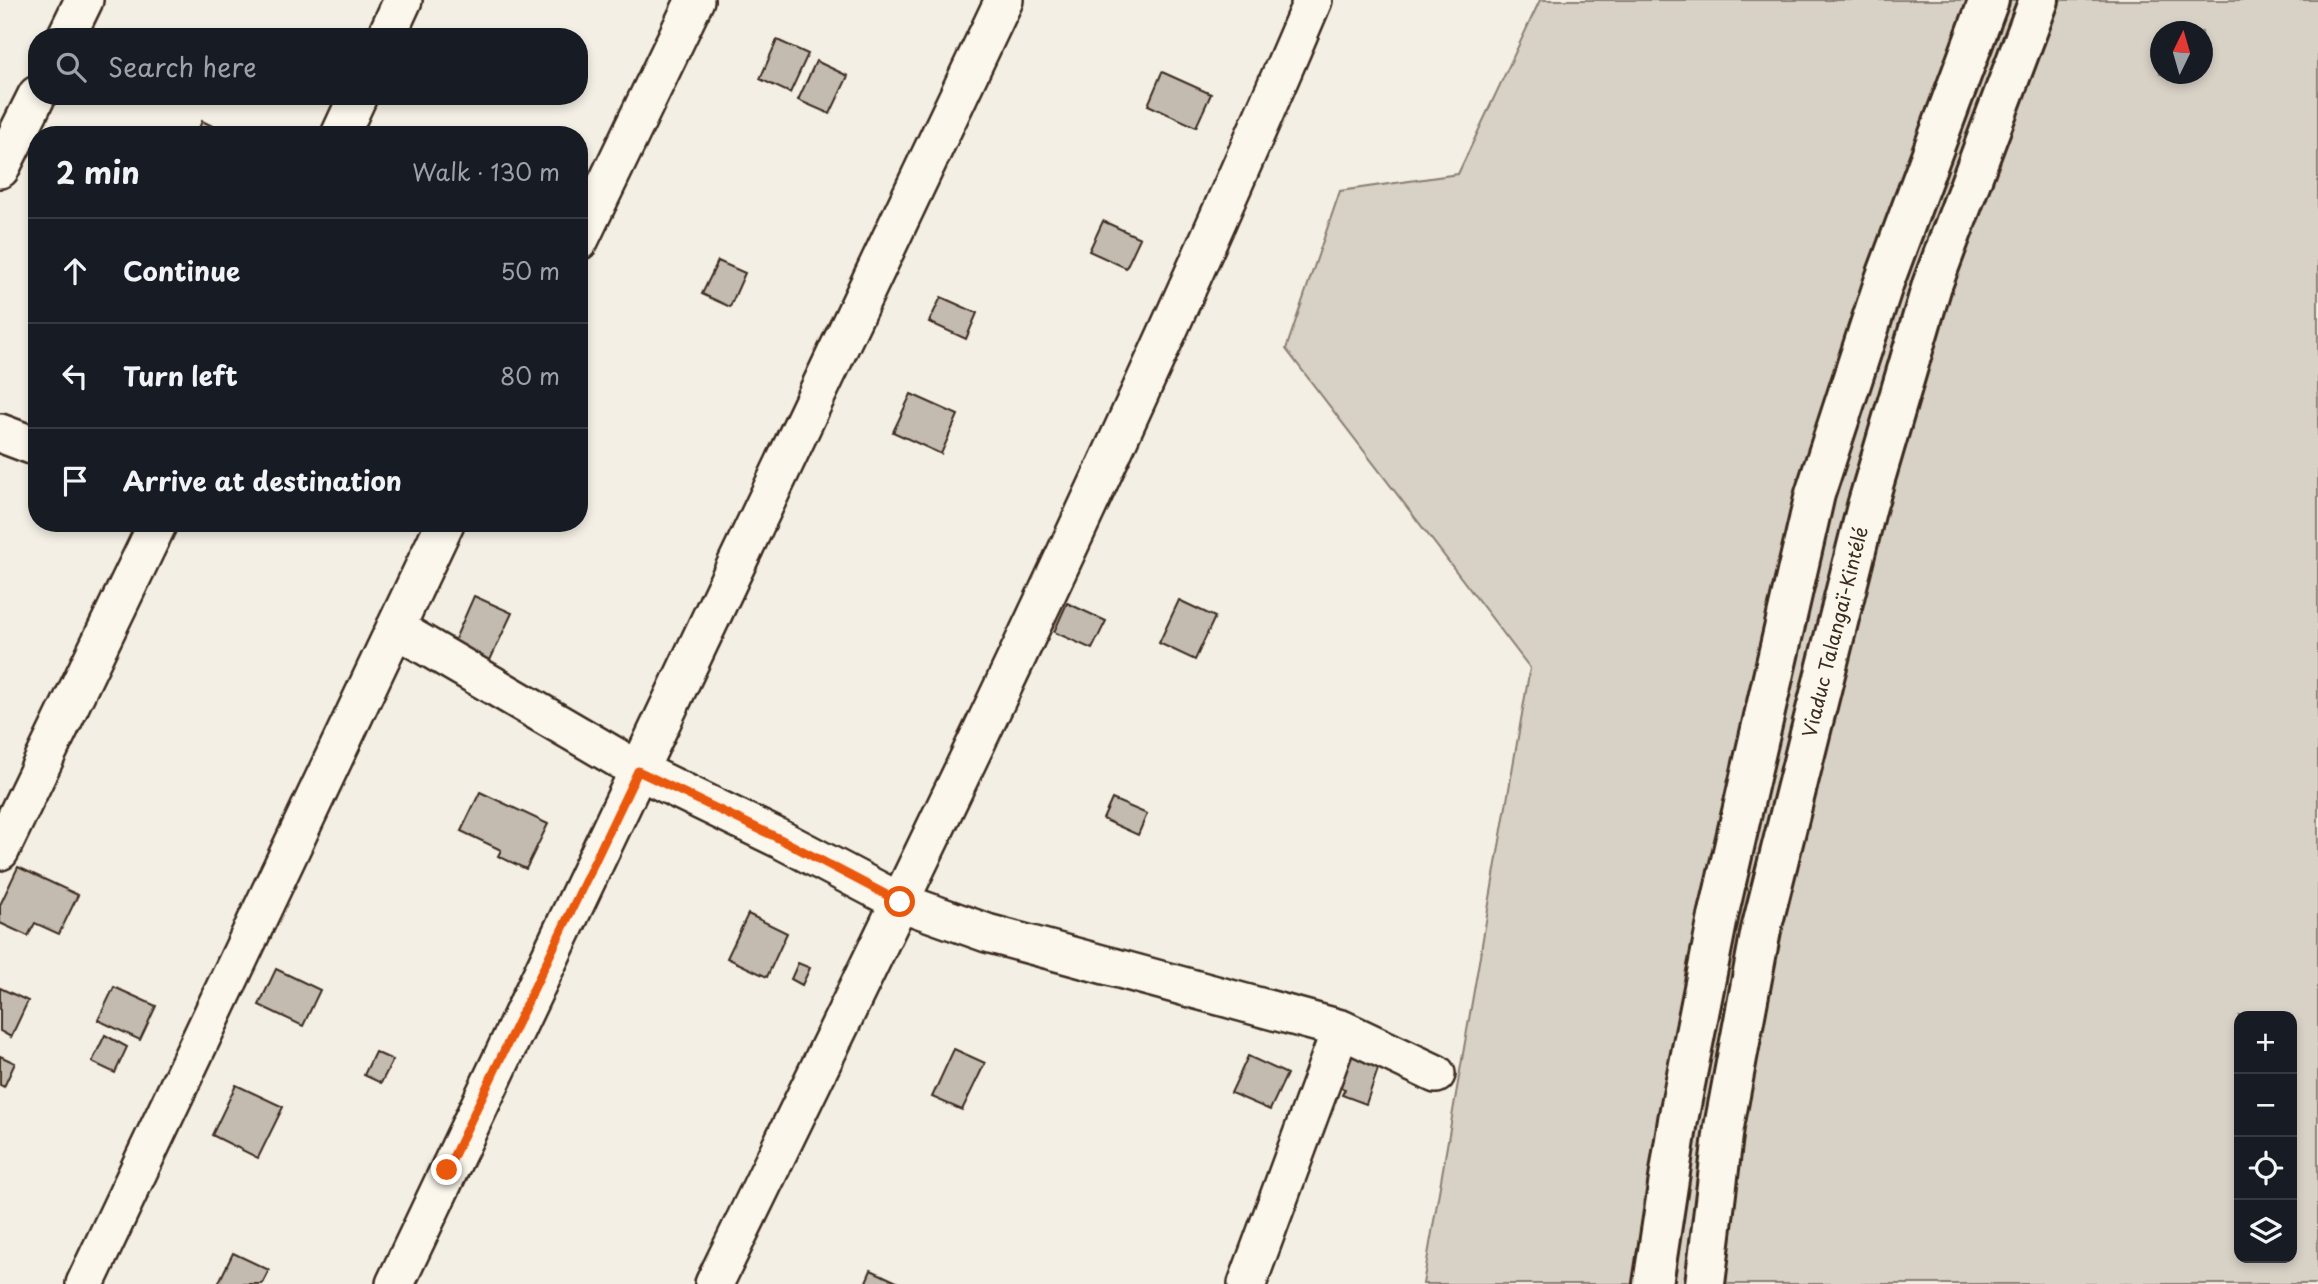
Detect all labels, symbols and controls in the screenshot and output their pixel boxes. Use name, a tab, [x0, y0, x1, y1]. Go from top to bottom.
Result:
north arrow	[2150, 21, 2213, 84]
search box	[28, 28, 588, 105]
text: Search here	[108, 47, 257, 86]
icon: search	[52, 48, 90, 86]
text: 2 min	[56, 149, 140, 194]
text: Walk · 130 m	[412, 154, 560, 189]
text: Continue	[123, 251, 240, 290]
icon: ahead	[56, 252, 94, 290]
text: 50 m	[500, 253, 560, 288]
text: Turn left	[123, 356, 238, 395]
icon: left	[56, 357, 94, 395]
text: 80 m	[500, 358, 560, 393]
text: Arrive at destination	[123, 461, 402, 500]
icon: arrive	[56, 462, 94, 500]
street label: Viaduc Talangaï-Kintélé	[1794, 523, 1874, 740]
route start	[884, 886, 915, 917]
map controls	[2234, 1011, 2297, 1263]
button: +	[2234, 1011, 2297, 1074]
button: −	[2234, 1074, 2297, 1137]
button: locate	[2234, 1137, 2297, 1200]
route end	[431, 1154, 462, 1185]
button: layers	[2234, 1200, 2297, 1263]

